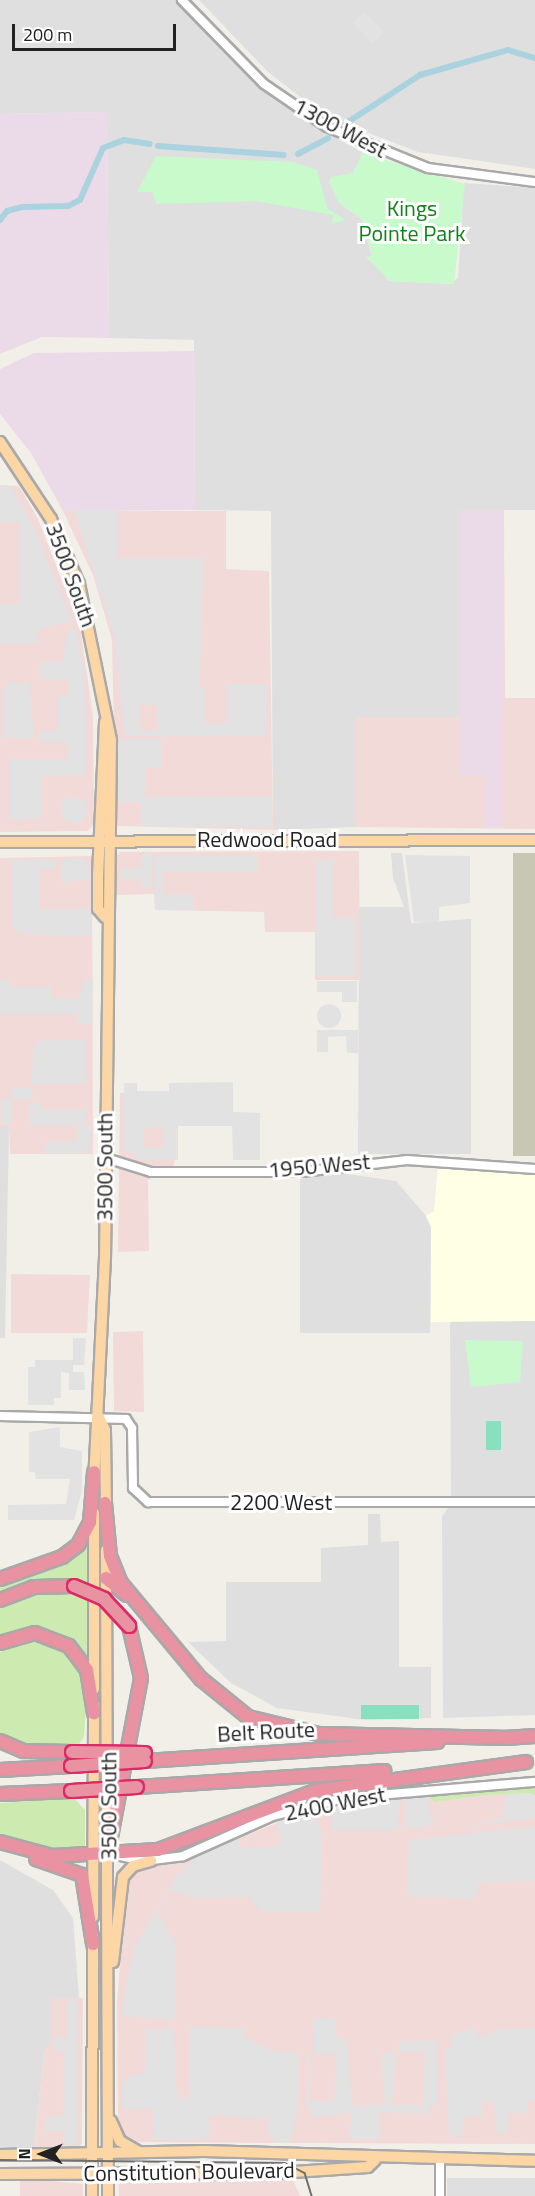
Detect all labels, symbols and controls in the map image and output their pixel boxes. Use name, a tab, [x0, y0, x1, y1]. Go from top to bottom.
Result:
scale bar	[15, 12, 178, 50]
text: 200 m	[23, 21, 72, 48]
street label: 1300 West	[289, 92, 391, 164]
park label: Kings Pointe Park	[359, 195, 465, 246]
street label: 3500 South	[40, 519, 102, 631]
street label: Redwood Road	[197, 827, 337, 853]
street label: 3500 South	[92, 1113, 118, 1221]
street label: 1950 West	[267, 1148, 371, 1184]
street label: 2200 West	[230, 1490, 332, 1516]
street label: Belt Route	[216, 1716, 316, 1748]
street label: 3500 South	[96, 1752, 122, 1860]
street label: 2400 West	[282, 1781, 388, 1827]
north arrow	[12, 2124, 72, 2184]
text: N	[12, 2148, 36, 2160]
street label: Constitution Boulevard	[83, 2157, 295, 2187]

